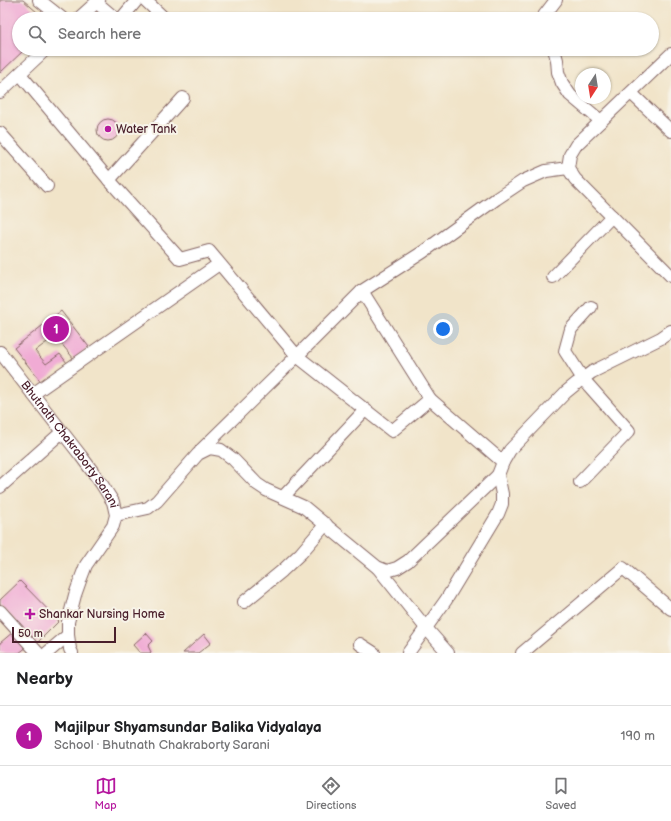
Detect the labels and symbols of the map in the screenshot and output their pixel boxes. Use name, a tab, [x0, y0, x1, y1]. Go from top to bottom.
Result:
north arrow	[575, 68, 611, 104]
place label: Water Tank	[116, 122, 176, 137]
marker: Water Tank	[103, 124, 113, 134]
pin: 1	[43, 314, 69, 344]
your location	[433, 319, 453, 339]
street label: Bhutnath Chakraborty Sarani	[17, 378, 121, 509]
place label: Shankar Nursing Home	[39, 607, 165, 622]
marker: Shankar Nursing Home	[24, 608, 36, 620]
scale bar	[12, 625, 116, 644]

